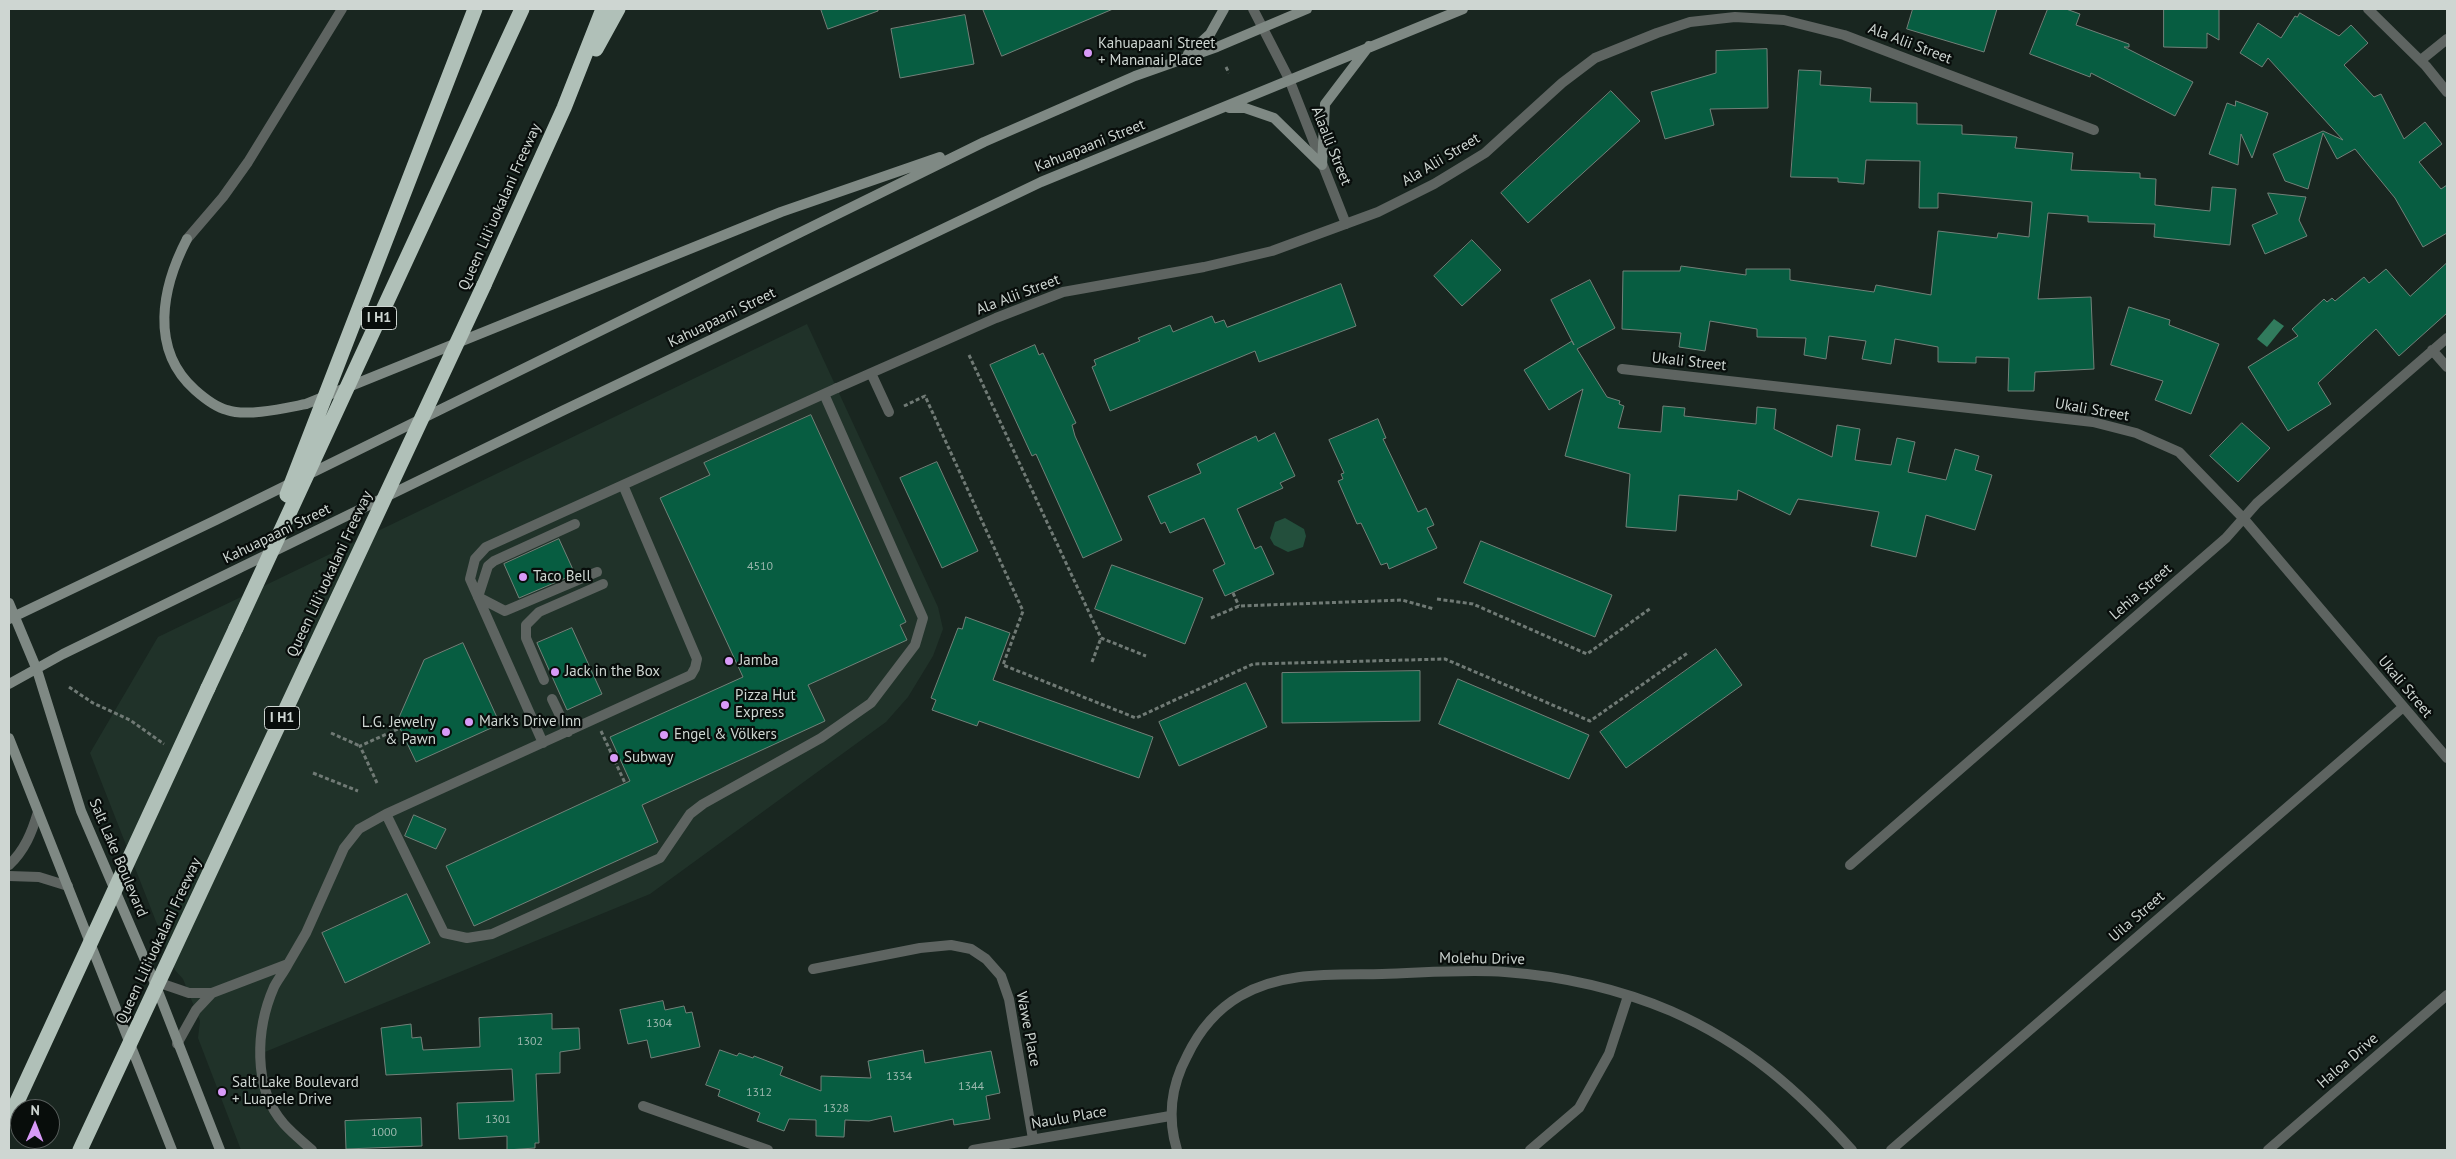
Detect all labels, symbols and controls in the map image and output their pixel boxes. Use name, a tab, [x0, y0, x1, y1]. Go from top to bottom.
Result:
street label: Ala Alii Street	[1866, 20, 1954, 68]
place label: Kahuapaani Street + Mananai Place	[1098, 35, 1215, 70]
marker: Kahuapaani Street + Mananai Place	[1082, 47, 1094, 59]
street label: Alaalli Street	[1307, 104, 1355, 188]
street label: Kahuapaani Street	[1032, 116, 1148, 176]
street label: Queen Liliʻuokalani Freeway	[455, 121, 545, 293]
street label: Ala Alii Street	[1399, 130, 1483, 190]
street label: Ala Alii Street	[974, 271, 1062, 319]
street label: Kahuapaani Street	[665, 284, 779, 352]
road number: I H1	[362, 306, 396, 330]
street label: Ukali Street	[1651, 349, 1727, 375]
street label: Ukali Street	[2053, 395, 2131, 425]
street label: Queen Liliʻuokalani Freeway	[284, 488, 376, 660]
street label: Kahuapaani Street	[220, 500, 334, 568]
house number: 4510	[747, 560, 773, 574]
street label: Lehia Street	[2106, 560, 2176, 624]
place label: Taco Bell	[533, 568, 591, 586]
marker: Taco Bell	[517, 571, 529, 583]
place label: Jamba	[739, 652, 779, 670]
street label: Ukali Street	[2374, 652, 2436, 722]
marker: Jamba	[723, 655, 735, 667]
place label: Jack in the Box	[565, 663, 660, 681]
marker: Jack in the Box	[549, 666, 561, 678]
place label: Pizza Hut Express	[735, 687, 796, 722]
marker: Pizza Hut Express	[719, 699, 731, 711]
road number: I H1	[264, 706, 300, 730]
place label: Mark’s Drive Inn	[479, 713, 581, 731]
place label: L.G. Jewelry & Pawn	[362, 714, 436, 749]
marker: Mark’s Drive Inn	[463, 716, 475, 728]
marker: L.G. Jewelry & Pawn	[440, 726, 452, 738]
place label: Engel & Völkers	[674, 726, 777, 744]
marker: Engel & Völkers	[658, 729, 670, 741]
place label: Subway	[624, 749, 673, 767]
marker: Subway	[608, 752, 620, 764]
street label: Salt Lake Boulevard	[85, 796, 151, 920]
street label: Queen Liliʻuokalani Freeway	[113, 855, 205, 1027]
street label: Uila Street	[2105, 888, 2169, 946]
street label: Molehu Drive	[1439, 949, 1525, 969]
street label: Wawe Place	[1012, 990, 1044, 1068]
house number: 1304	[646, 1017, 672, 1031]
street label: Haloa Drive	[2314, 1030, 2382, 1092]
house number: 1302	[517, 1035, 543, 1049]
house number: 1334	[886, 1070, 912, 1084]
place label: Salt Lake Boulevard + Luapele Drive	[232, 1074, 359, 1109]
house number: 1344	[958, 1080, 984, 1094]
marker: Salt Lake Boulevard + Luapele Drive	[216, 1086, 228, 1098]
house number: 1312	[746, 1086, 772, 1100]
north arrow	[10, 1099, 60, 1149]
text: N	[30, 1101, 40, 1119]
house number: 1328	[823, 1102, 849, 1116]
street label: Naulu Place	[1030, 1103, 1108, 1133]
house number: 1301	[485, 1113, 511, 1127]
house number: 1000	[371, 1126, 397, 1140]

